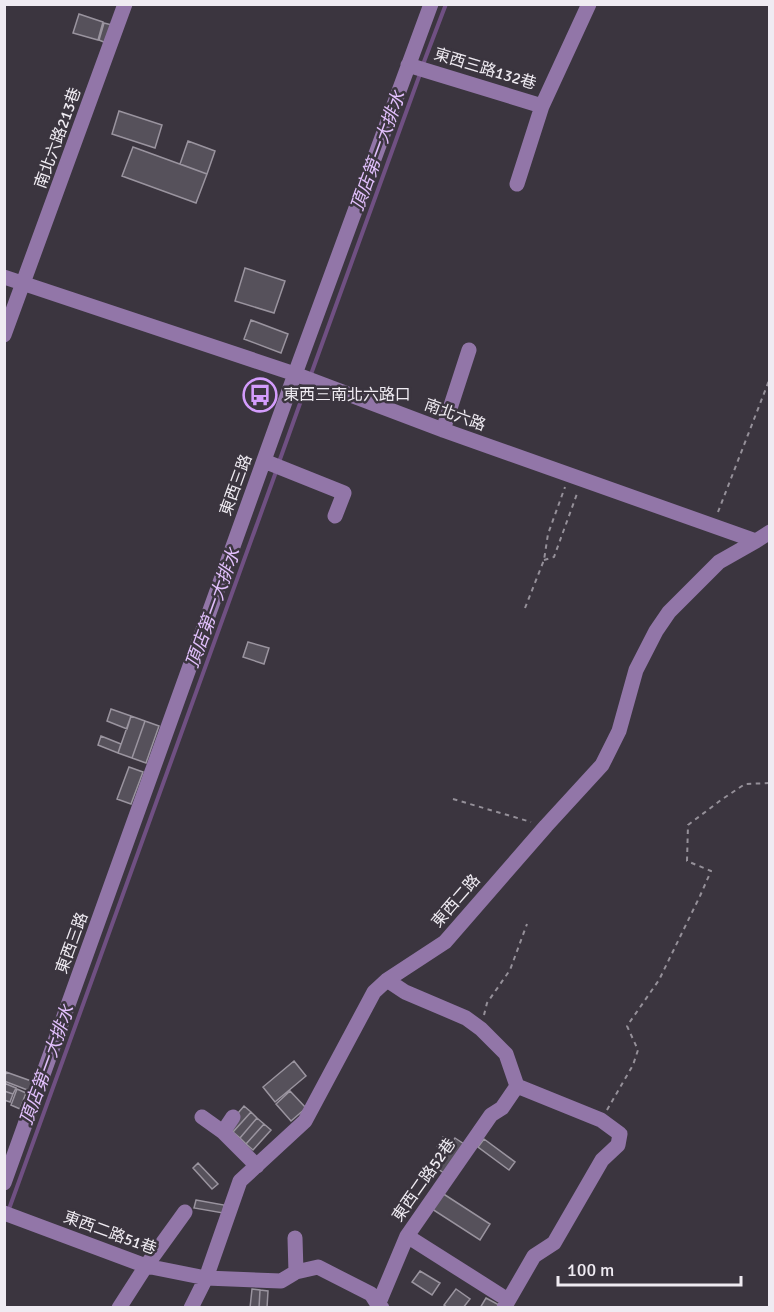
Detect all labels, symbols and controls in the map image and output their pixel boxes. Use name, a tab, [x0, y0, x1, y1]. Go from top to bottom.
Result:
street label: 東西三路132巷	[431, 44, 539, 94]
street label: 南北六路213巷	[30, 85, 86, 191]
water label: 頂店第一大排水	[346, 87, 410, 214]
bus stop icon: 東西三南北六路口	[242, 377, 278, 413]
place label: 東西三南北六路口	[283, 385, 411, 405]
street label: 南北六路	[422, 395, 488, 435]
street label: 東西三路	[216, 452, 256, 518]
water label: 頂店第一大排水	[181, 544, 245, 671]
street label: 東西二路	[427, 870, 485, 932]
street label: 東西三路	[52, 910, 92, 976]
water label: 頂店第一大排水	[15, 1001, 79, 1128]
street label: 東西二路52巷	[388, 1134, 460, 1226]
street label: 東西二路51巷	[61, 1207, 159, 1259]
scale bar	[558, 1249, 741, 1287]
text: 100 m	[567, 1259, 614, 1281]

